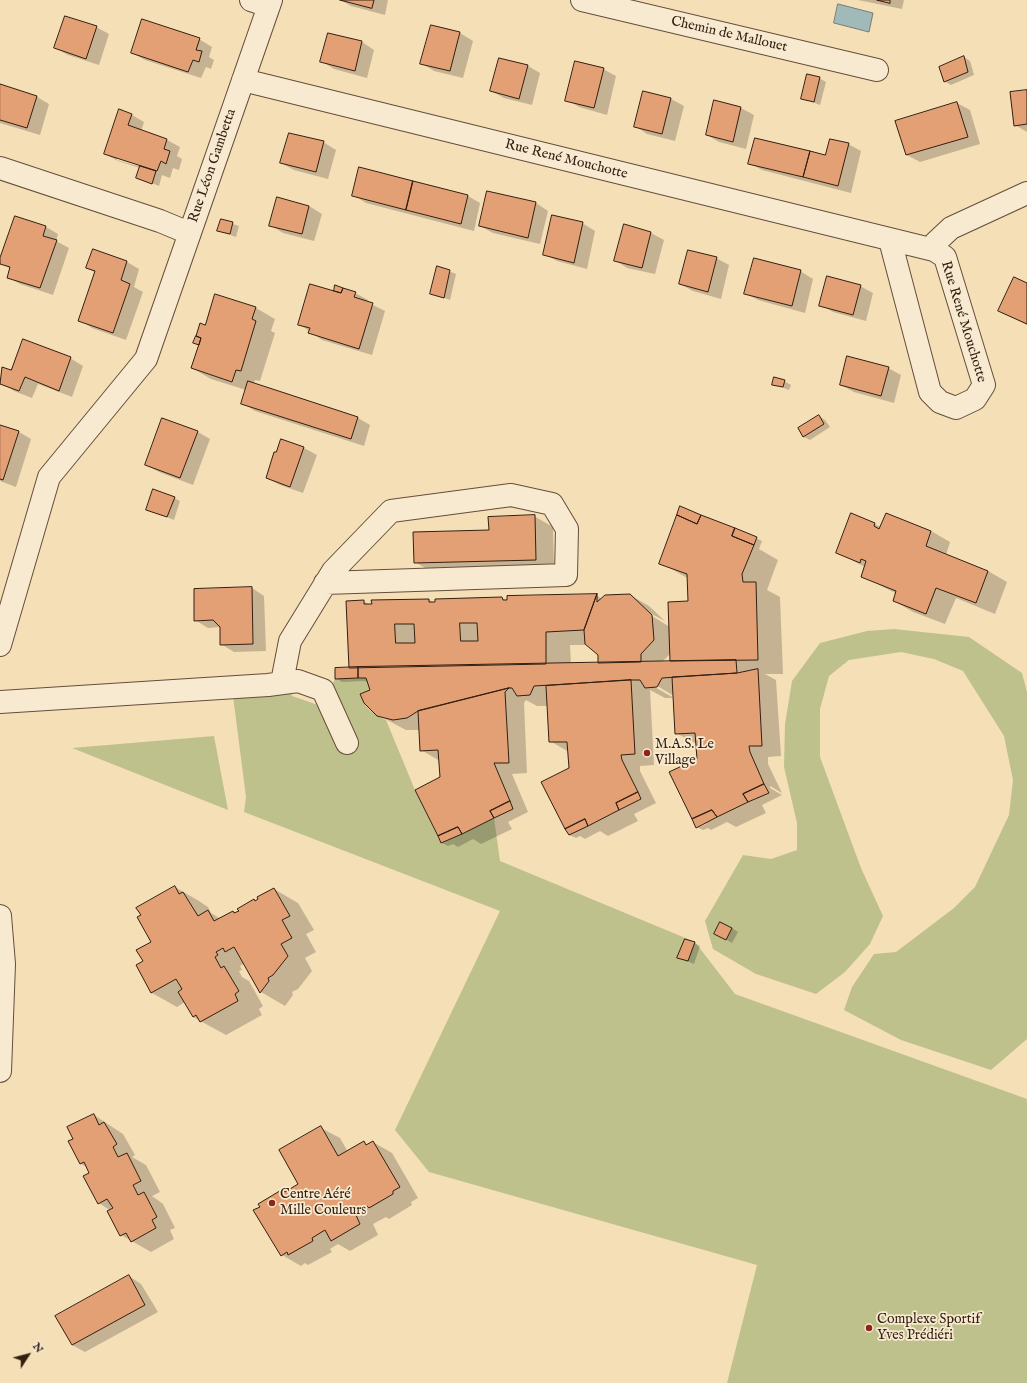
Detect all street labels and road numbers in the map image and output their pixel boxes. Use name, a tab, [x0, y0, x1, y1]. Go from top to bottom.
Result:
street label: Chemin de Mallouet	[669, 13, 789, 57]
street label: Rue Léon Gambetta	[186, 107, 240, 225]
street label: Rue René Mouchotte	[503, 137, 629, 183]
street label: Rue René Mouchotte	[937, 259, 989, 385]

